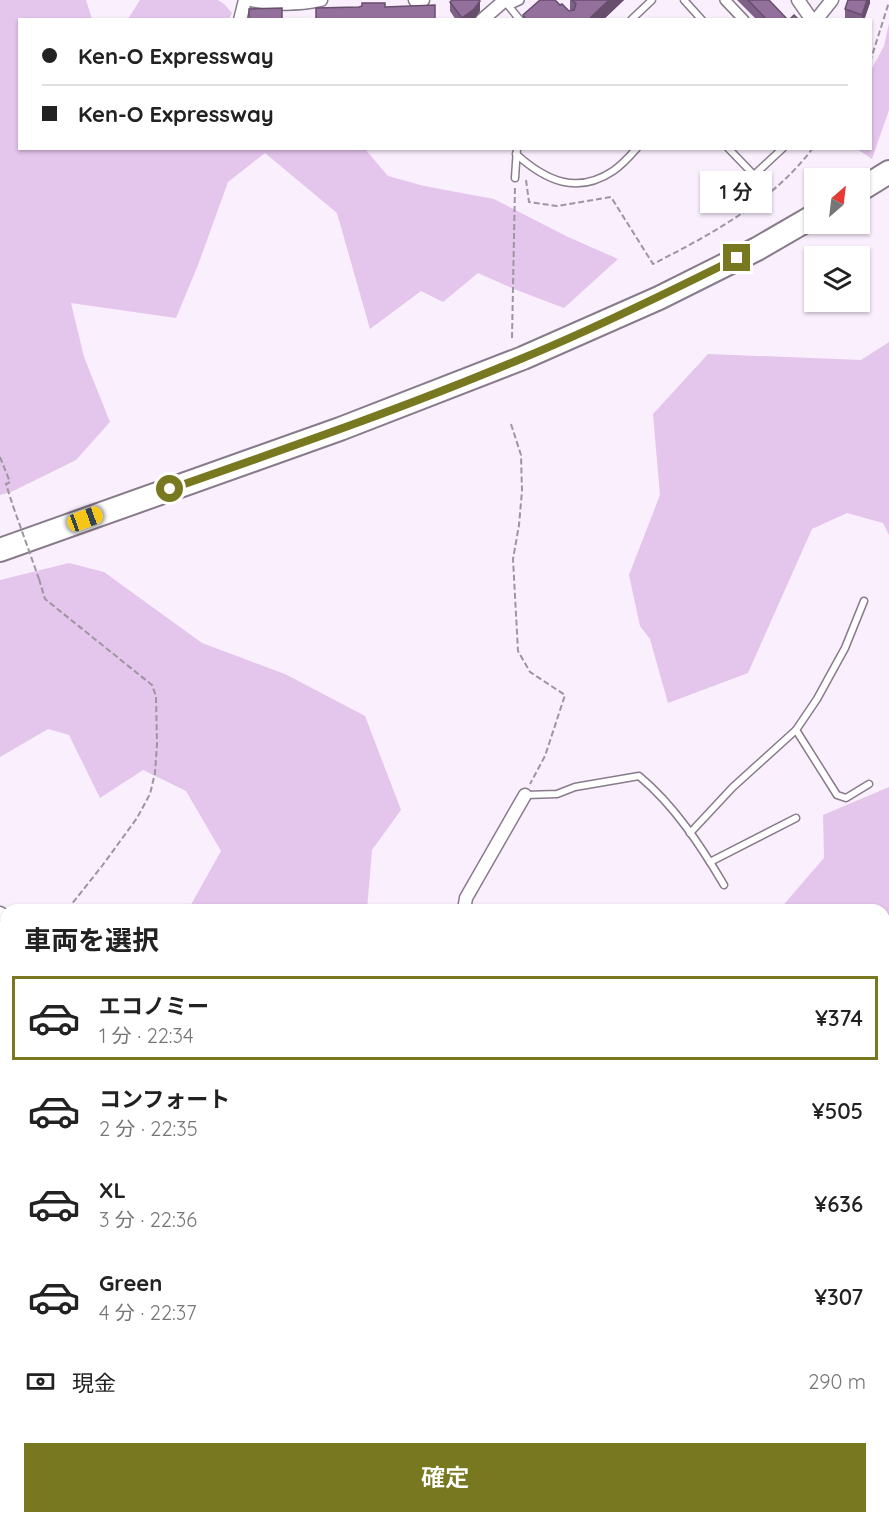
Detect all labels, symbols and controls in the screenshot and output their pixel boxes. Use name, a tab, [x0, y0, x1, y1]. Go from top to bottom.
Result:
text: Ken-O Expressway	[78, 42, 274, 70]
text: Ken-O Expressway	[78, 100, 274, 128]
north arrow	[804, 168, 870, 234]
map controls	[804, 168, 870, 312]
callout: 1 分	[701, 171, 773, 213]
text: 1 分	[719, 179, 753, 204]
route end	[723, 244, 750, 271]
button: layers	[804, 246, 870, 312]
route start	[156, 475, 183, 502]
car	[65, 504, 105, 534]
text: 車両を選択	[24, 923, 159, 957]
icon: car	[27, 991, 81, 1045]
text: エコノミー	[99, 992, 209, 1020]
text: ¥374	[815, 1004, 863, 1032]
text: 1 分 · 22:34	[99, 1023, 194, 1048]
icon: car	[27, 1084, 81, 1138]
text: コンフォート	[99, 1085, 230, 1113]
text: ¥505	[812, 1097, 863, 1125]
text: 2 分 · 22:35	[99, 1116, 198, 1141]
text: XL	[99, 1176, 126, 1204]
icon: car	[27, 1177, 81, 1231]
text: ¥636	[814, 1190, 863, 1218]
text: 3 分 · 22:36	[99, 1207, 197, 1232]
text: Green	[99, 1269, 162, 1297]
icon: car	[27, 1270, 81, 1324]
text: ¥307	[814, 1283, 863, 1311]
text: 4 分 · 22:37	[99, 1300, 196, 1325]
icon: cash	[24, 1365, 57, 1398]
text: 現金	[72, 1369, 116, 1397]
text: 290 m	[808, 1369, 866, 1394]
button: 確定	[24, 1443, 866, 1512]

